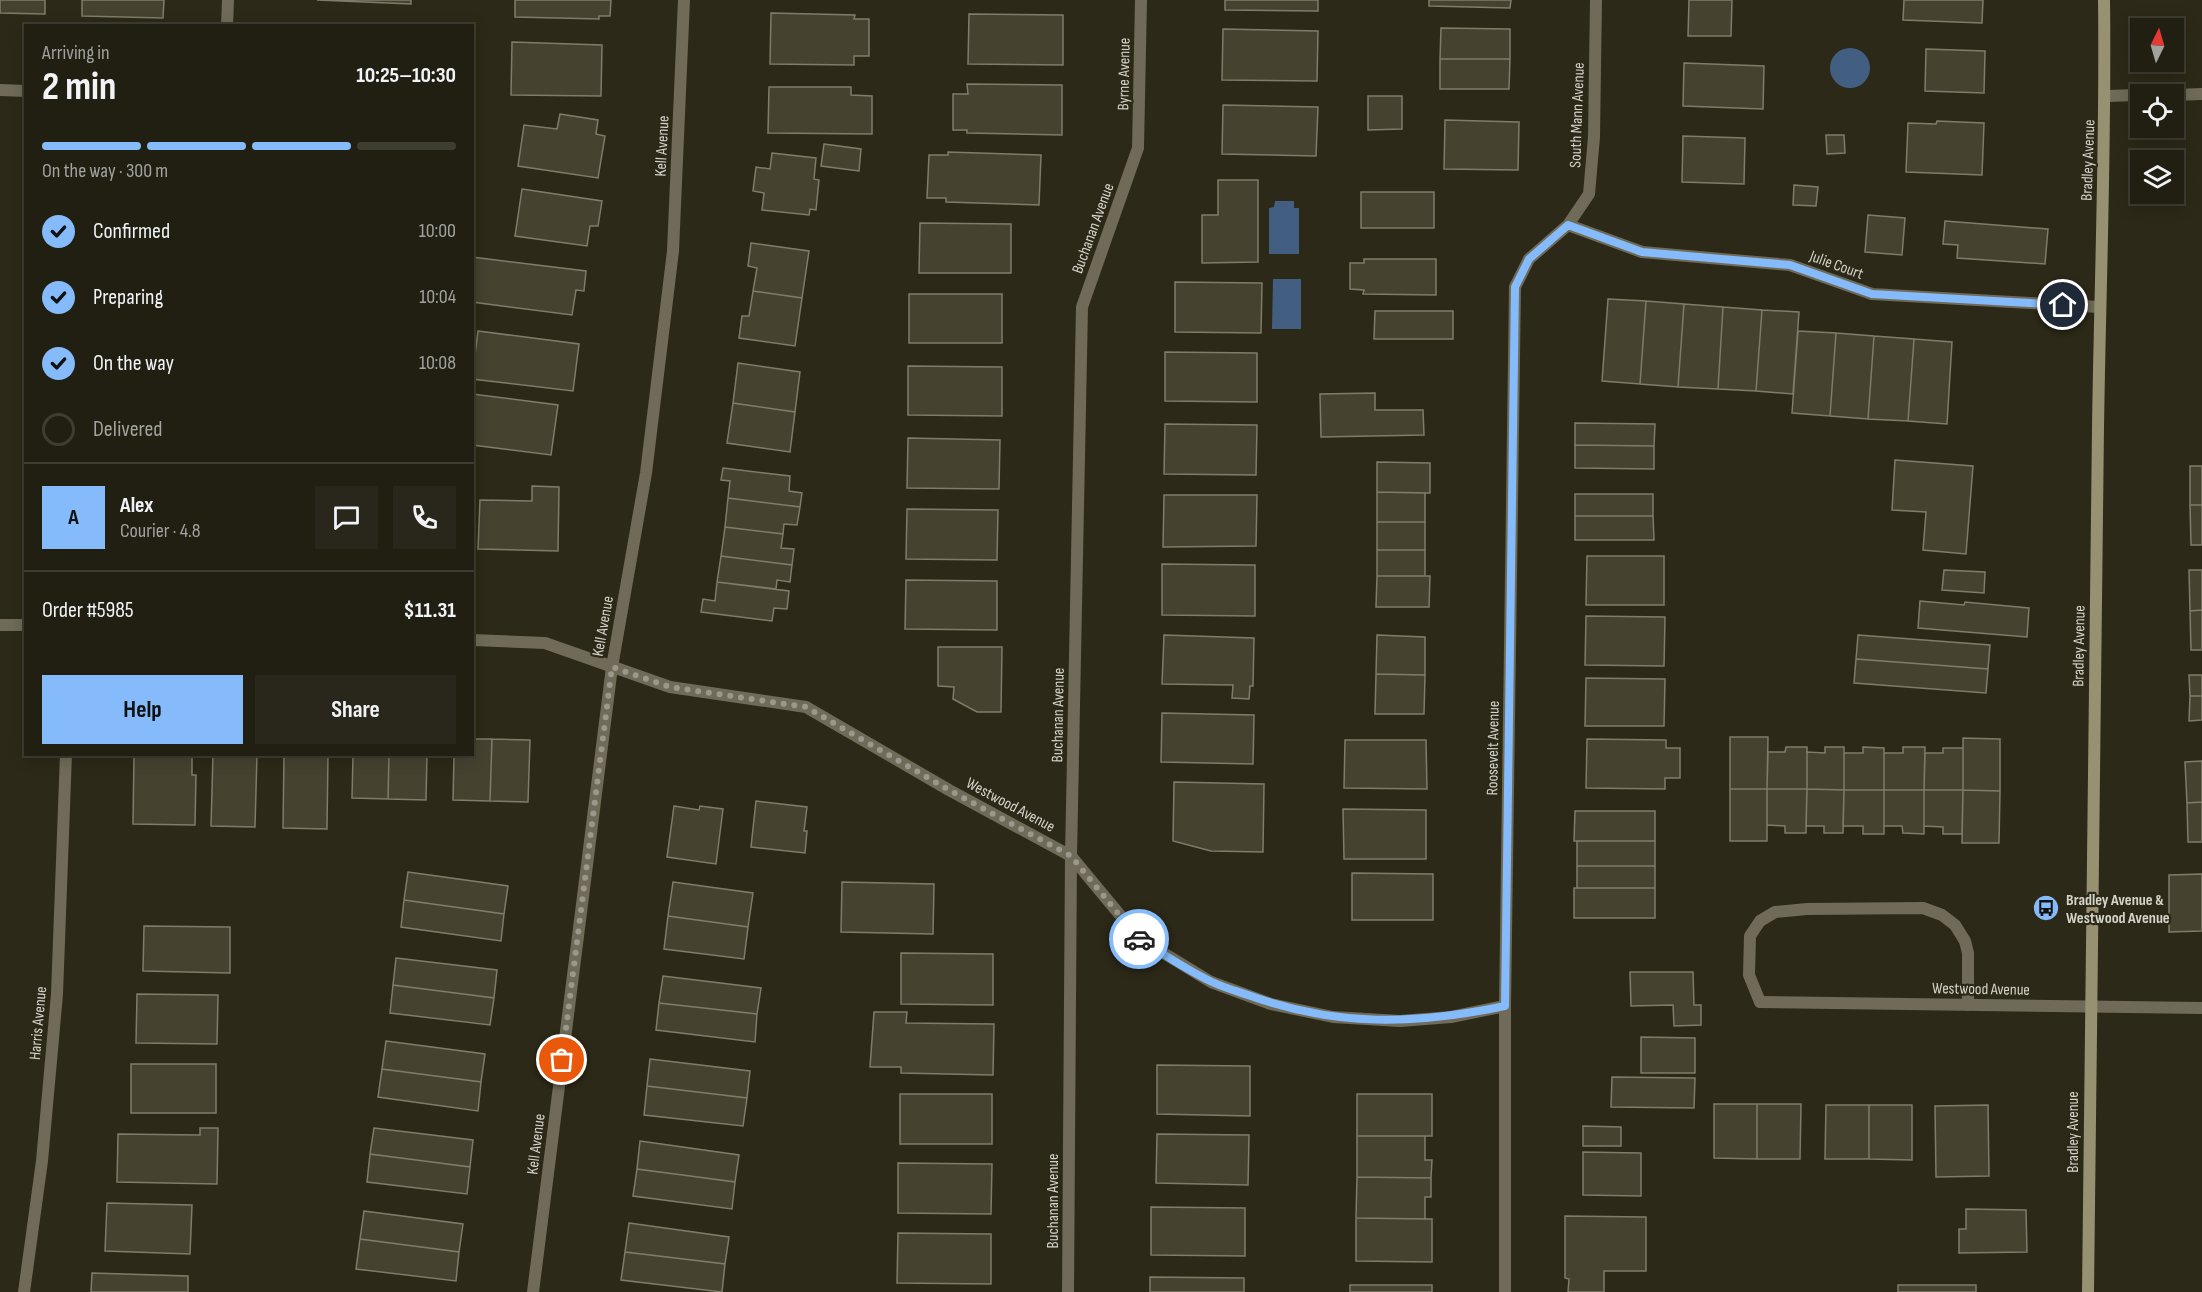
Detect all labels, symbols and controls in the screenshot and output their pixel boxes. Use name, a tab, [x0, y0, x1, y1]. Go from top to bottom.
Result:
north arrow	[2130, 18, 2184, 72]
map controls	[2130, 18, 2184, 204]
street label: Byrne Avenue	[1114, 38, 1135, 111]
text: Arriving in	[42, 41, 110, 65]
text: 10:25–10:30	[356, 62, 456, 89]
street label: South Mann Avenue	[1566, 62, 1589, 168]
text: 2 min	[42, 64, 116, 111]
button: locate	[2130, 84, 2184, 138]
street label: Kell Avenue	[651, 115, 674, 177]
street label: Bradley Avenue	[2078, 119, 2099, 201]
button: layers	[2130, 150, 2184, 204]
text: On the way · 300 m	[42, 159, 168, 183]
street label: Buchanan Avenue	[1068, 181, 1119, 276]
icon: check	[42, 215, 75, 248]
text: Confirmed	[93, 218, 170, 245]
text: 10:00	[419, 219, 456, 243]
street label: Julie Court	[1806, 247, 1866, 284]
pin	[2037, 279, 2088, 330]
icon: check	[42, 281, 75, 314]
text: Preparing	[93, 284, 163, 311]
text: 10:04	[419, 285, 456, 309]
icon: home	[2046, 288, 2079, 321]
icon: check	[42, 347, 75, 380]
text: On the way	[93, 350, 174, 377]
text: 10:08	[419, 351, 456, 375]
text: Delivered	[93, 416, 162, 443]
button: chat	[315, 486, 378, 549]
button: phone	[393, 486, 456, 549]
text: Alex	[120, 492, 153, 519]
text: A	[68, 504, 79, 531]
text: Courier · 4.8	[120, 519, 201, 543]
street label: Kell Avenue	[589, 595, 618, 658]
text: Order #5985	[42, 597, 134, 624]
text: $11.31	[403, 597, 456, 624]
street label: Bradley Avenue	[2069, 605, 2090, 687]
street label: Buchanan Avenue	[1048, 667, 1069, 763]
button: Help	[42, 675, 243, 744]
button: Share	[255, 675, 456, 744]
street label: Roosevelt Avenue	[1483, 701, 1504, 795]
street label: Westwood Avenue	[963, 774, 1058, 837]
place label: Bradley Avenue & Westwood Avenue	[2066, 891, 2170, 928]
bus stop icon: Bradley Avenue & Westwood Avenue	[2031, 893, 2061, 923]
courier	[1109, 909, 1169, 969]
icon: car	[1123, 923, 1156, 956]
street label: Westwood Avenue	[1932, 979, 2030, 1000]
street label: Harris Avenue	[26, 986, 51, 1061]
pin	[536, 1034, 587, 1085]
icon: bag	[545, 1043, 578, 1076]
street label: Bradley Avenue	[2064, 1091, 2083, 1173]
street label: Kell Avenue	[523, 1113, 550, 1176]
street label: Buchanan Avenue	[1044, 1154, 1063, 1248]

